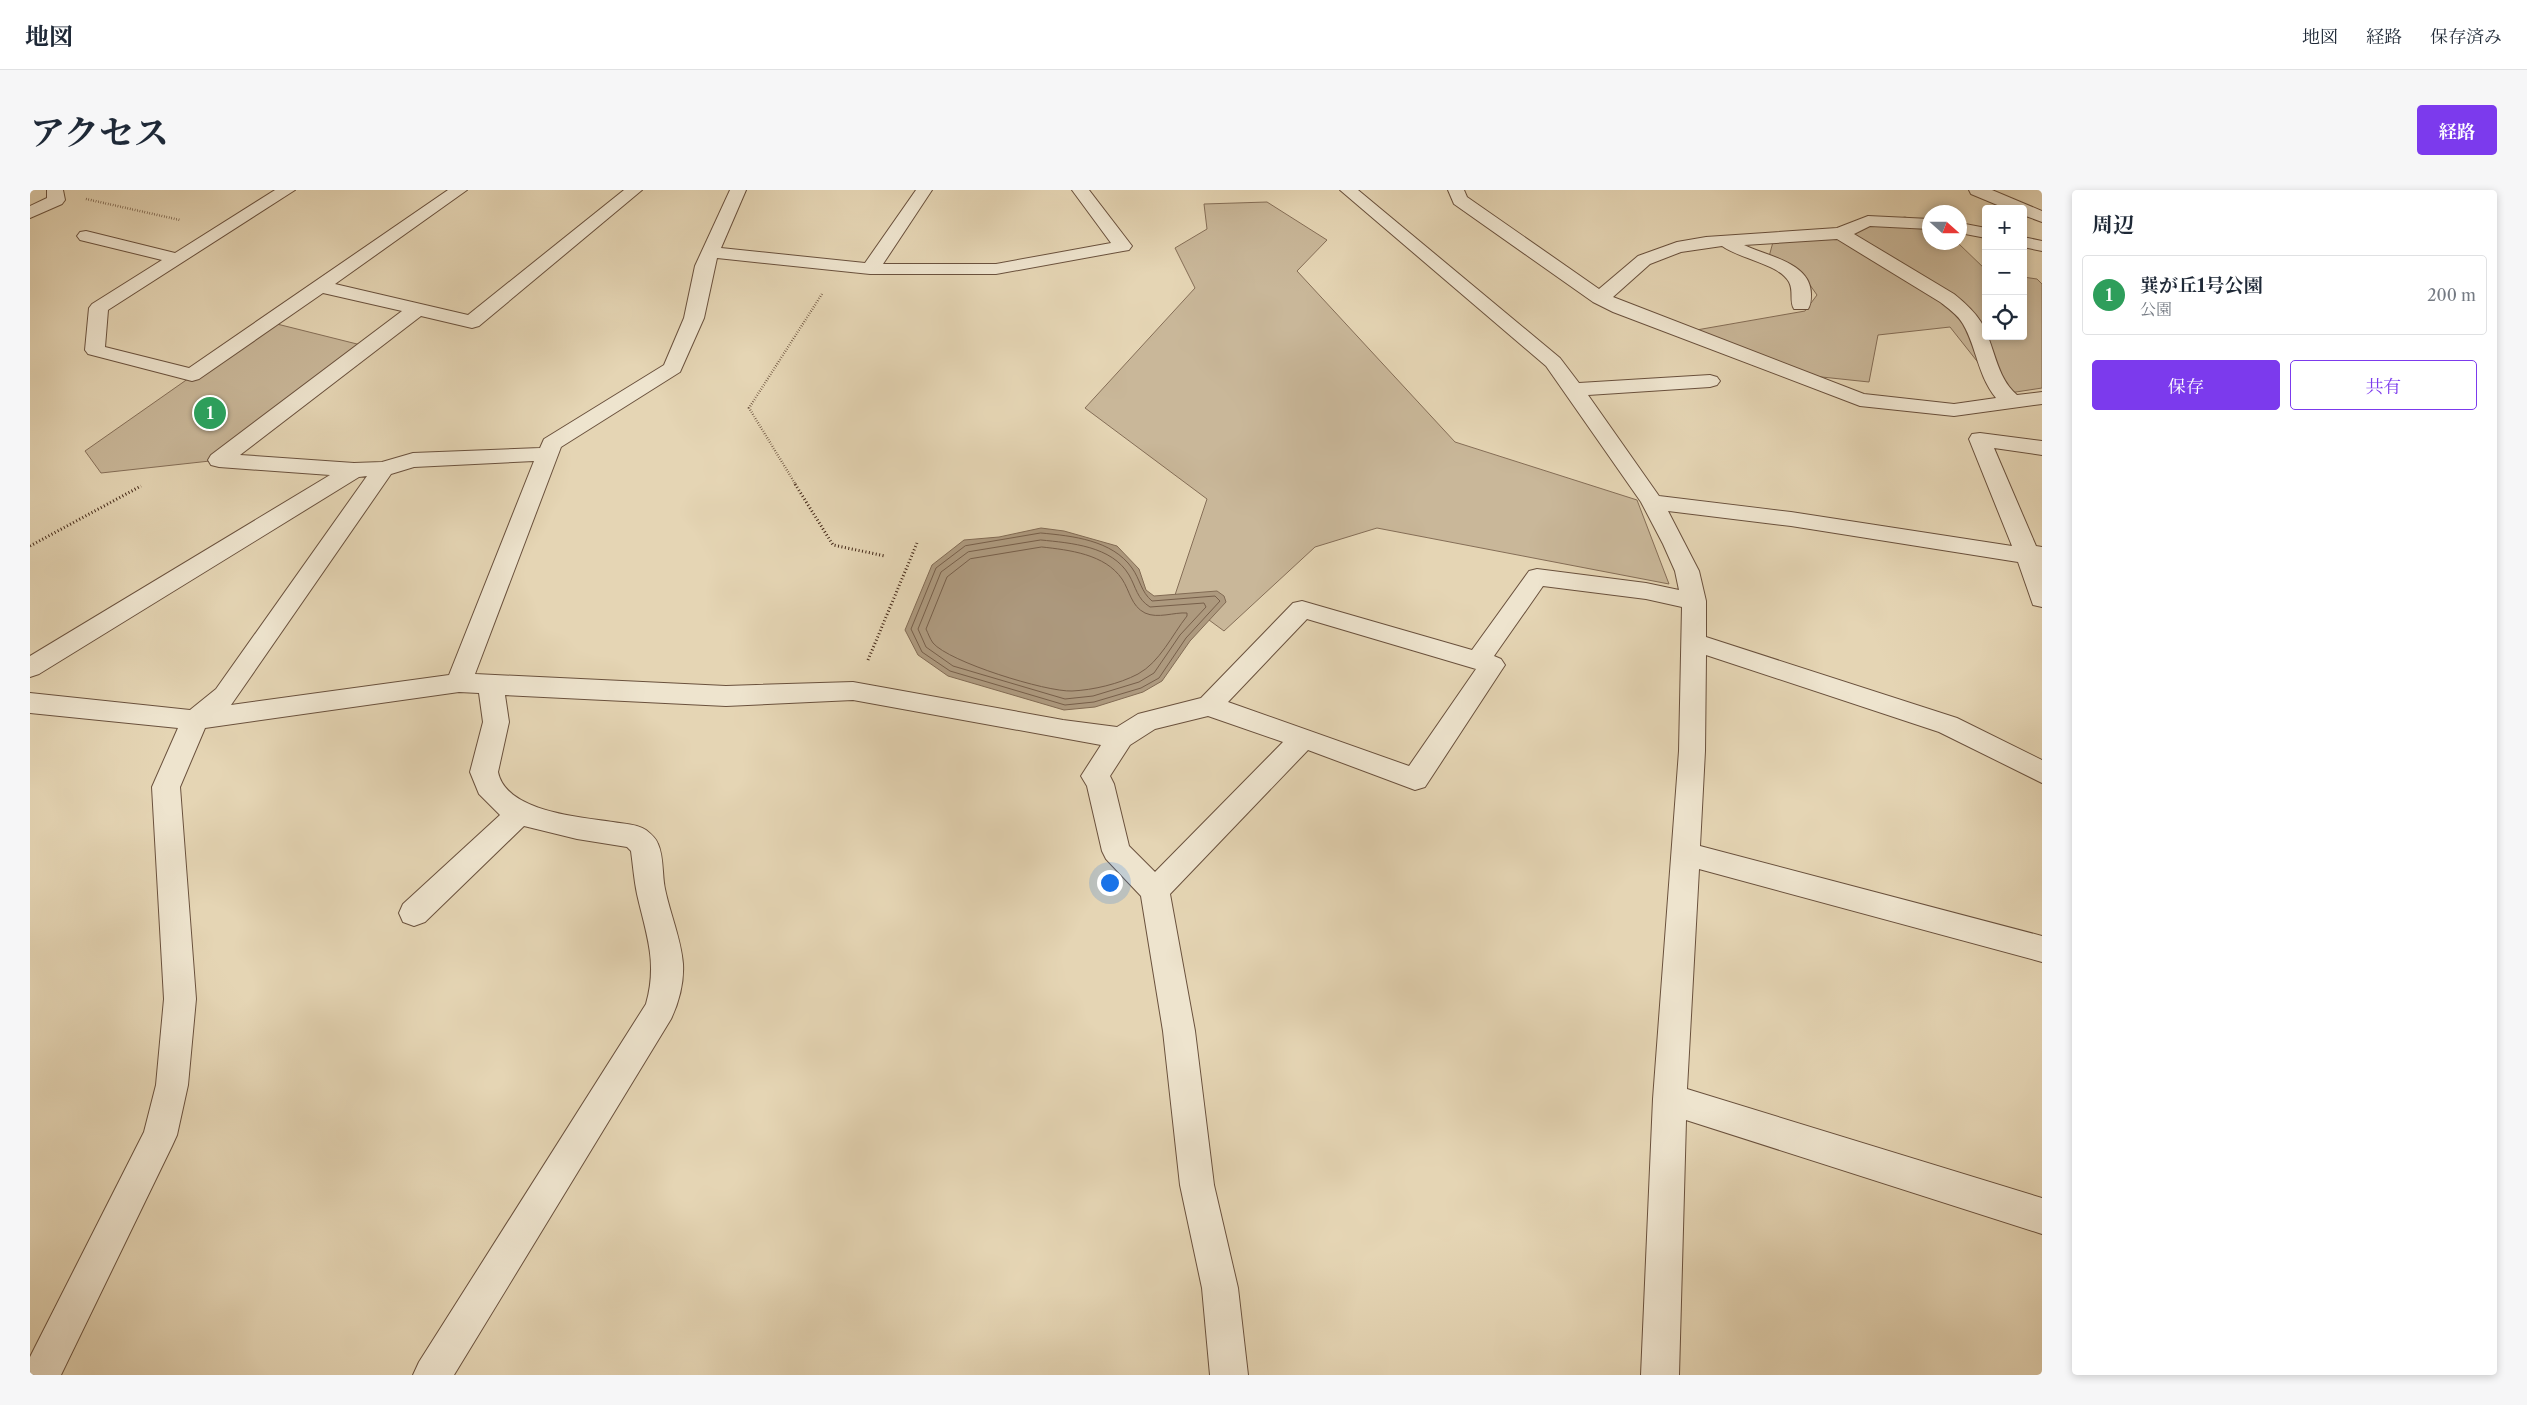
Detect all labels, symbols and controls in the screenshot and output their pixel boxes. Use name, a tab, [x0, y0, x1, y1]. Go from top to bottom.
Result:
text: 地図	[25, 22, 73, 51]
text: 地図	[2302, 26, 2338, 48]
text: 経路	[2366, 26, 2402, 48]
text: 保存済み	[2430, 26, 2502, 48]
button: 経路	[2417, 105, 2497, 155]
text: アクセス	[30, 111, 169, 154]
north arrow	[1922, 205, 1967, 250]
map controls	[1982, 205, 2027, 340]
button: +	[1982, 205, 2027, 250]
text: 周辺	[2092, 212, 2134, 237]
button: −	[1982, 250, 2027, 295]
text: 巽が丘1号公園	[2140, 274, 2263, 297]
text: 1	[2105, 285, 2113, 305]
text: 200 m	[2427, 285, 2476, 305]
button: locate	[1982, 295, 2027, 340]
text: 公園	[2140, 299, 2172, 319]
button: 保存	[2092, 360, 2280, 410]
button: 共有	[2290, 360, 2477, 410]
pin: 1	[194, 394, 226, 432]
your location	[1097, 870, 1123, 896]

